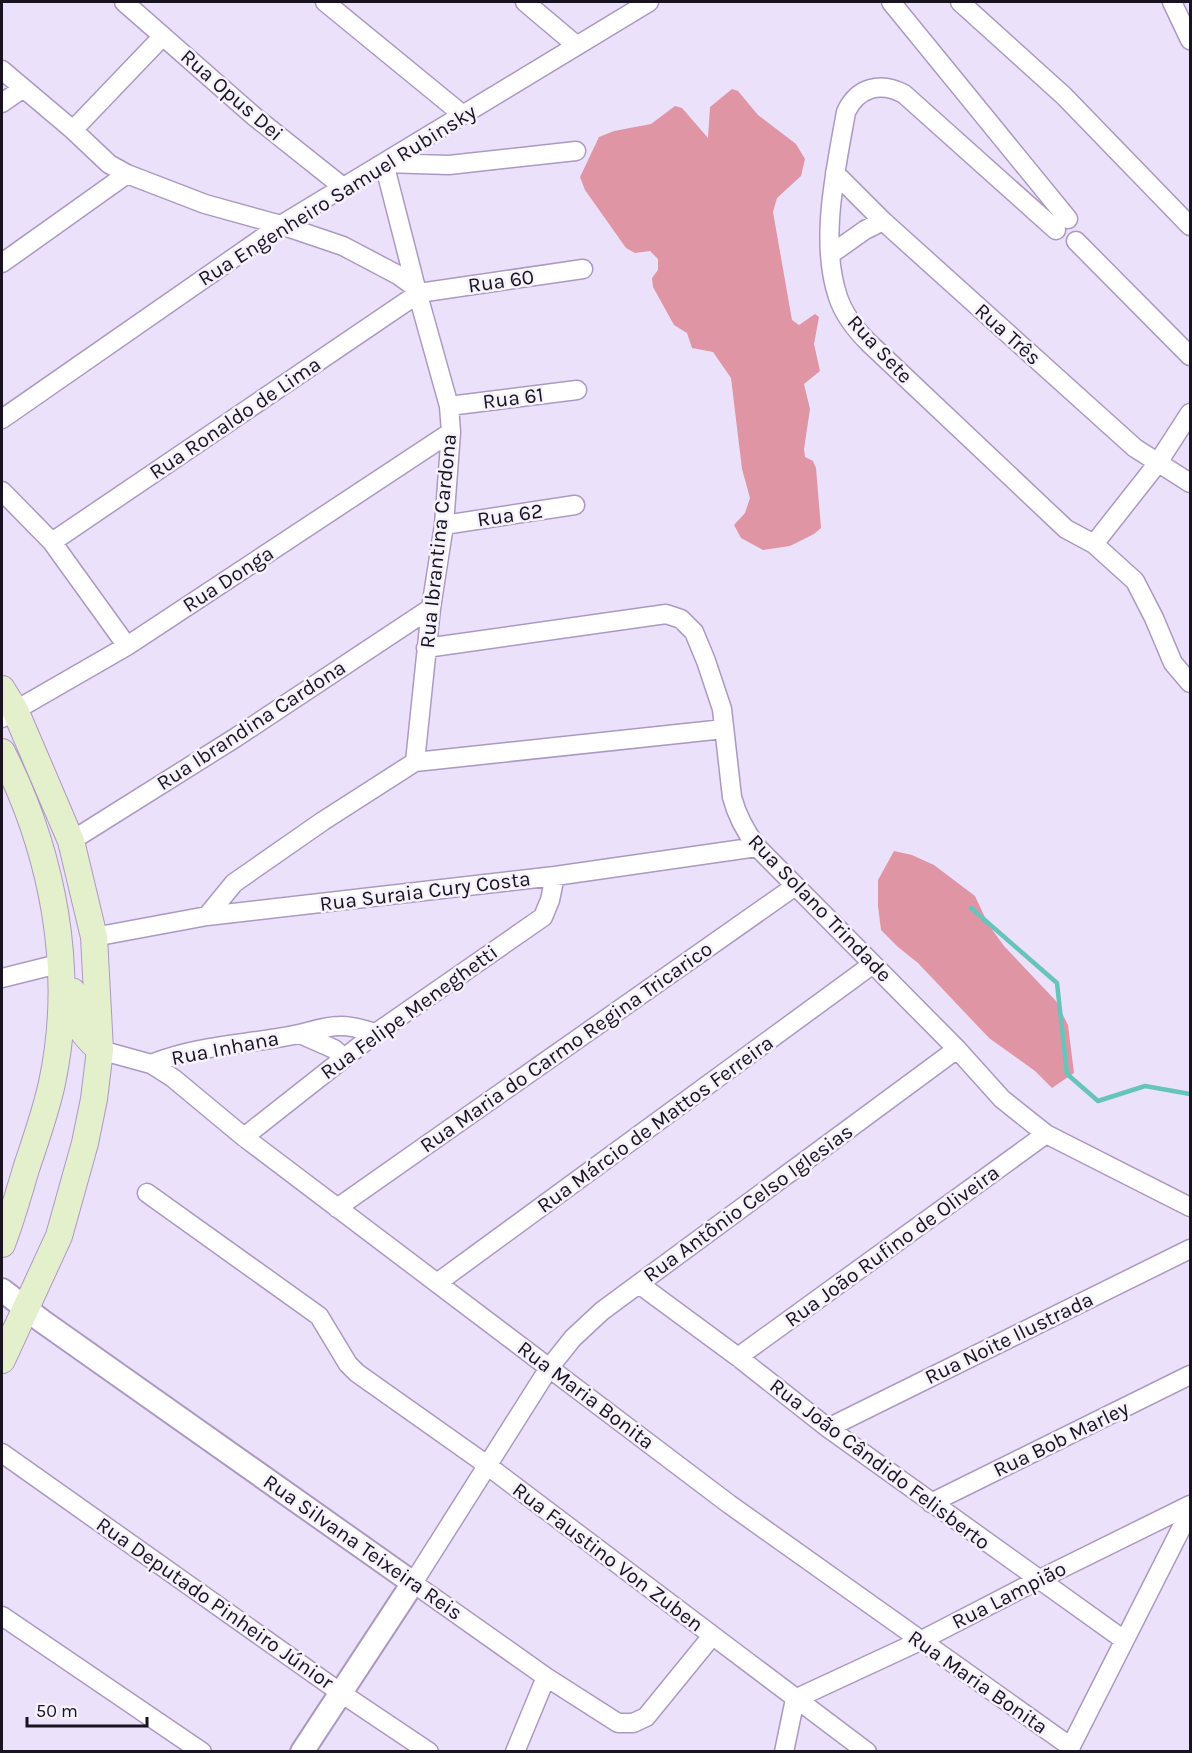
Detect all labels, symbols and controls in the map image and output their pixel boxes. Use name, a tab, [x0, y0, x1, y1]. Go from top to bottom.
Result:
street label: Rua Opus Dei	[176, 44, 288, 146]
street label: Rua Engenheiro Samuel Rubinsky	[194, 99, 481, 291]
street label: Rua 60	[466, 264, 536, 298]
street label: Rua Três	[970, 298, 1046, 370]
street label: Rua Sete	[842, 310, 918, 388]
street label: Rua Ronaldo de Lima	[145, 352, 325, 484]
street label: Rua 61	[481, 382, 545, 414]
street label: Rua Ibrantina Cardona	[415, 432, 461, 650]
street label: Rua 62	[475, 499, 545, 531]
street label: Rua Donga	[178, 541, 278, 617]
street label: Rua Ibrandina Cardona	[152, 655, 350, 795]
street label: Rua Solano Trindade	[743, 829, 897, 987]
street label: Rua Suraia Cury Costa	[318, 866, 532, 916]
street label: Rua Maria do Carmo Regina Tricarico	[415, 936, 717, 1158]
street label: Rua Felipe Meneghetti	[316, 940, 502, 1084]
street label: Rua Inhana	[169, 1026, 281, 1070]
street label: Rua Márcio de Mattos Ferreira	[532, 1030, 778, 1218]
street label: Rua Antônio Celso Iglesias	[639, 1119, 857, 1287]
street label: Rua João Rufino de Oliveira	[780, 1160, 1004, 1332]
street label: Rua Noite Ilustrada	[921, 1287, 1097, 1389]
street label: Rua Maria Bonita	[513, 1336, 659, 1454]
street label: Rua João Cândido Felisberto	[765, 1373, 995, 1555]
street label: Rua Bob Marley	[989, 1396, 1133, 1482]
street label: Rua Silvana Teixeira Reis	[259, 1469, 467, 1625]
street label: Rua Faustino Von Zuben	[508, 1477, 708, 1637]
street label: Rua Deputado Pinheiro Júnior	[92, 1512, 338, 1694]
street label: Rua Lampião	[948, 1556, 1070, 1634]
street label: Rua Maria Bonita	[904, 1625, 1052, 1739]
scale bar	[27, 1690, 147, 1728]
text: 50 m	[36, 1700, 78, 1722]

